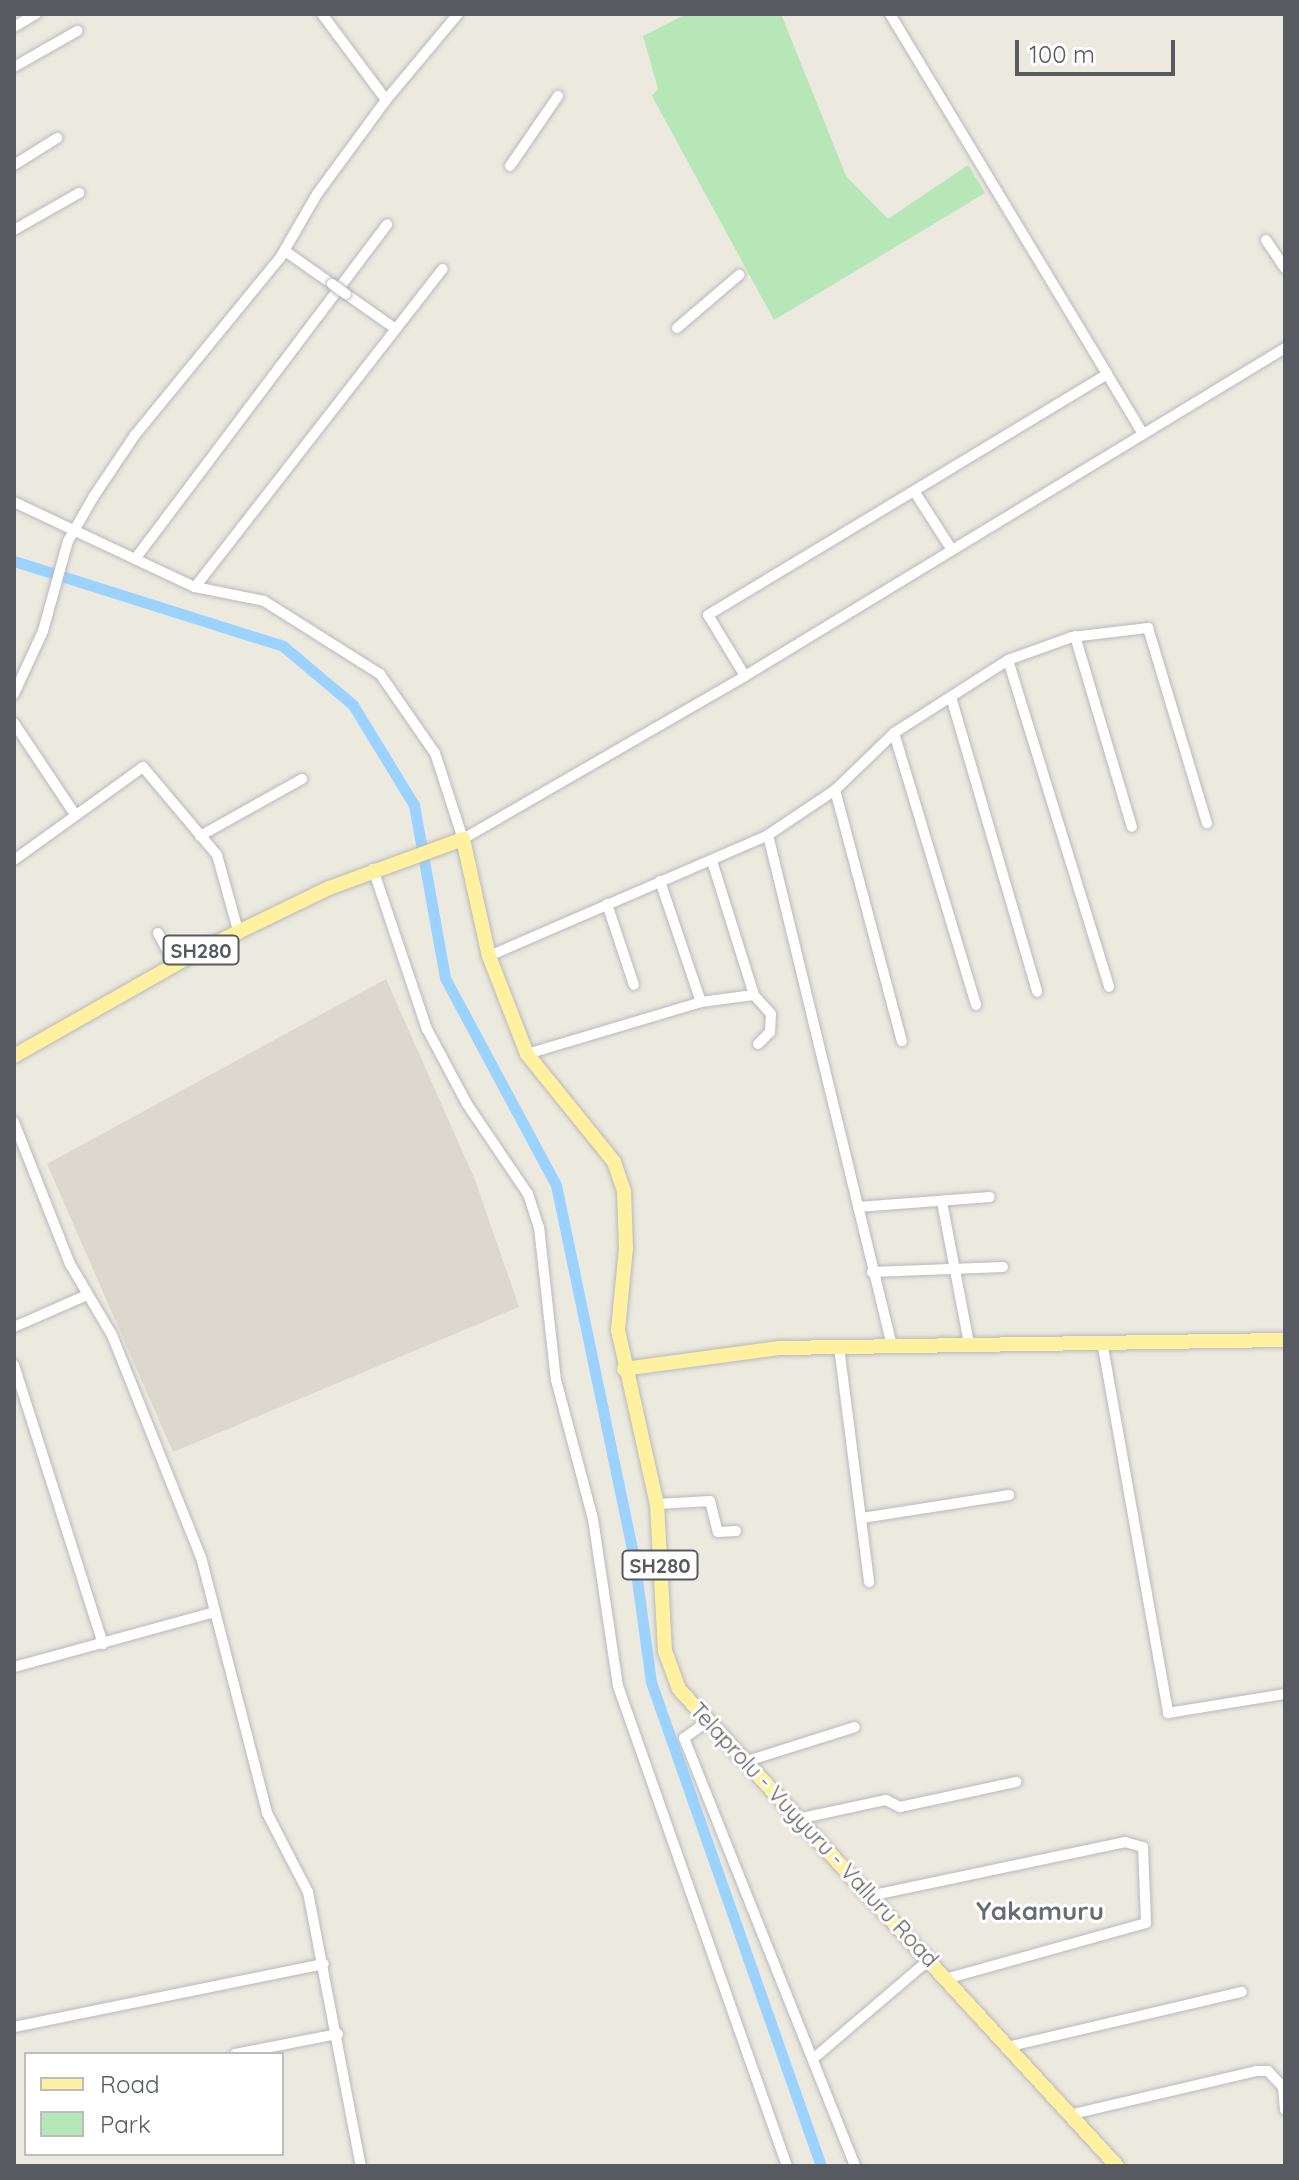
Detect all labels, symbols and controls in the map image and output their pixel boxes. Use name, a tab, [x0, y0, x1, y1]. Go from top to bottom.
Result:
scale bar	[1019, 24, 1179, 74]
text: 100 m	[1029, 39, 1095, 69]
road number: SH280	[161, 934, 241, 966]
road number: SH280	[620, 1549, 700, 1581]
street label: Telaprolu - Vuyyuru - Valluru Road	[684, 1697, 944, 1973]
district label: Yakamuru	[976, 1895, 1104, 1927]
legend	[24, 2052, 284, 2156]
text: Road	[100, 2069, 160, 2099]
text: Park	[100, 2109, 151, 2139]

